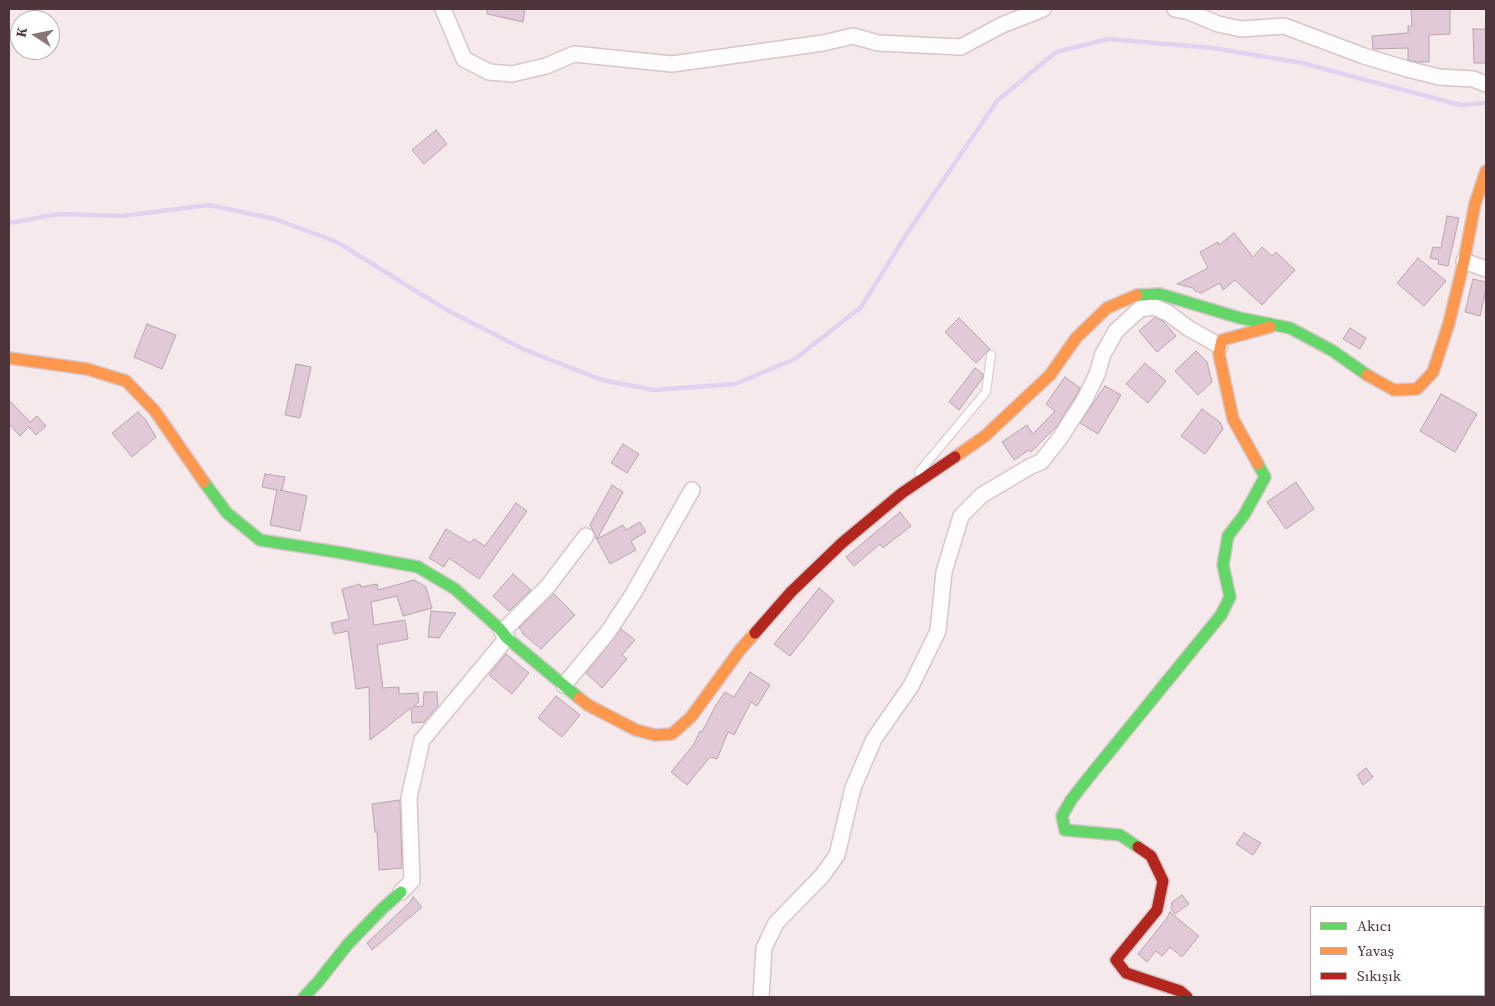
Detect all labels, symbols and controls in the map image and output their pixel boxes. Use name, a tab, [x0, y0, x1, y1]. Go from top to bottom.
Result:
north arrow	[10, 10, 60, 60]
text: K	[11, 26, 32, 39]
legend	[1310, 906, 1485, 996]
text: Akıcı	[1357, 915, 1391, 936]
text: Yavaş	[1357, 940, 1394, 961]
text: Sıkışık	[1357, 965, 1401, 986]

